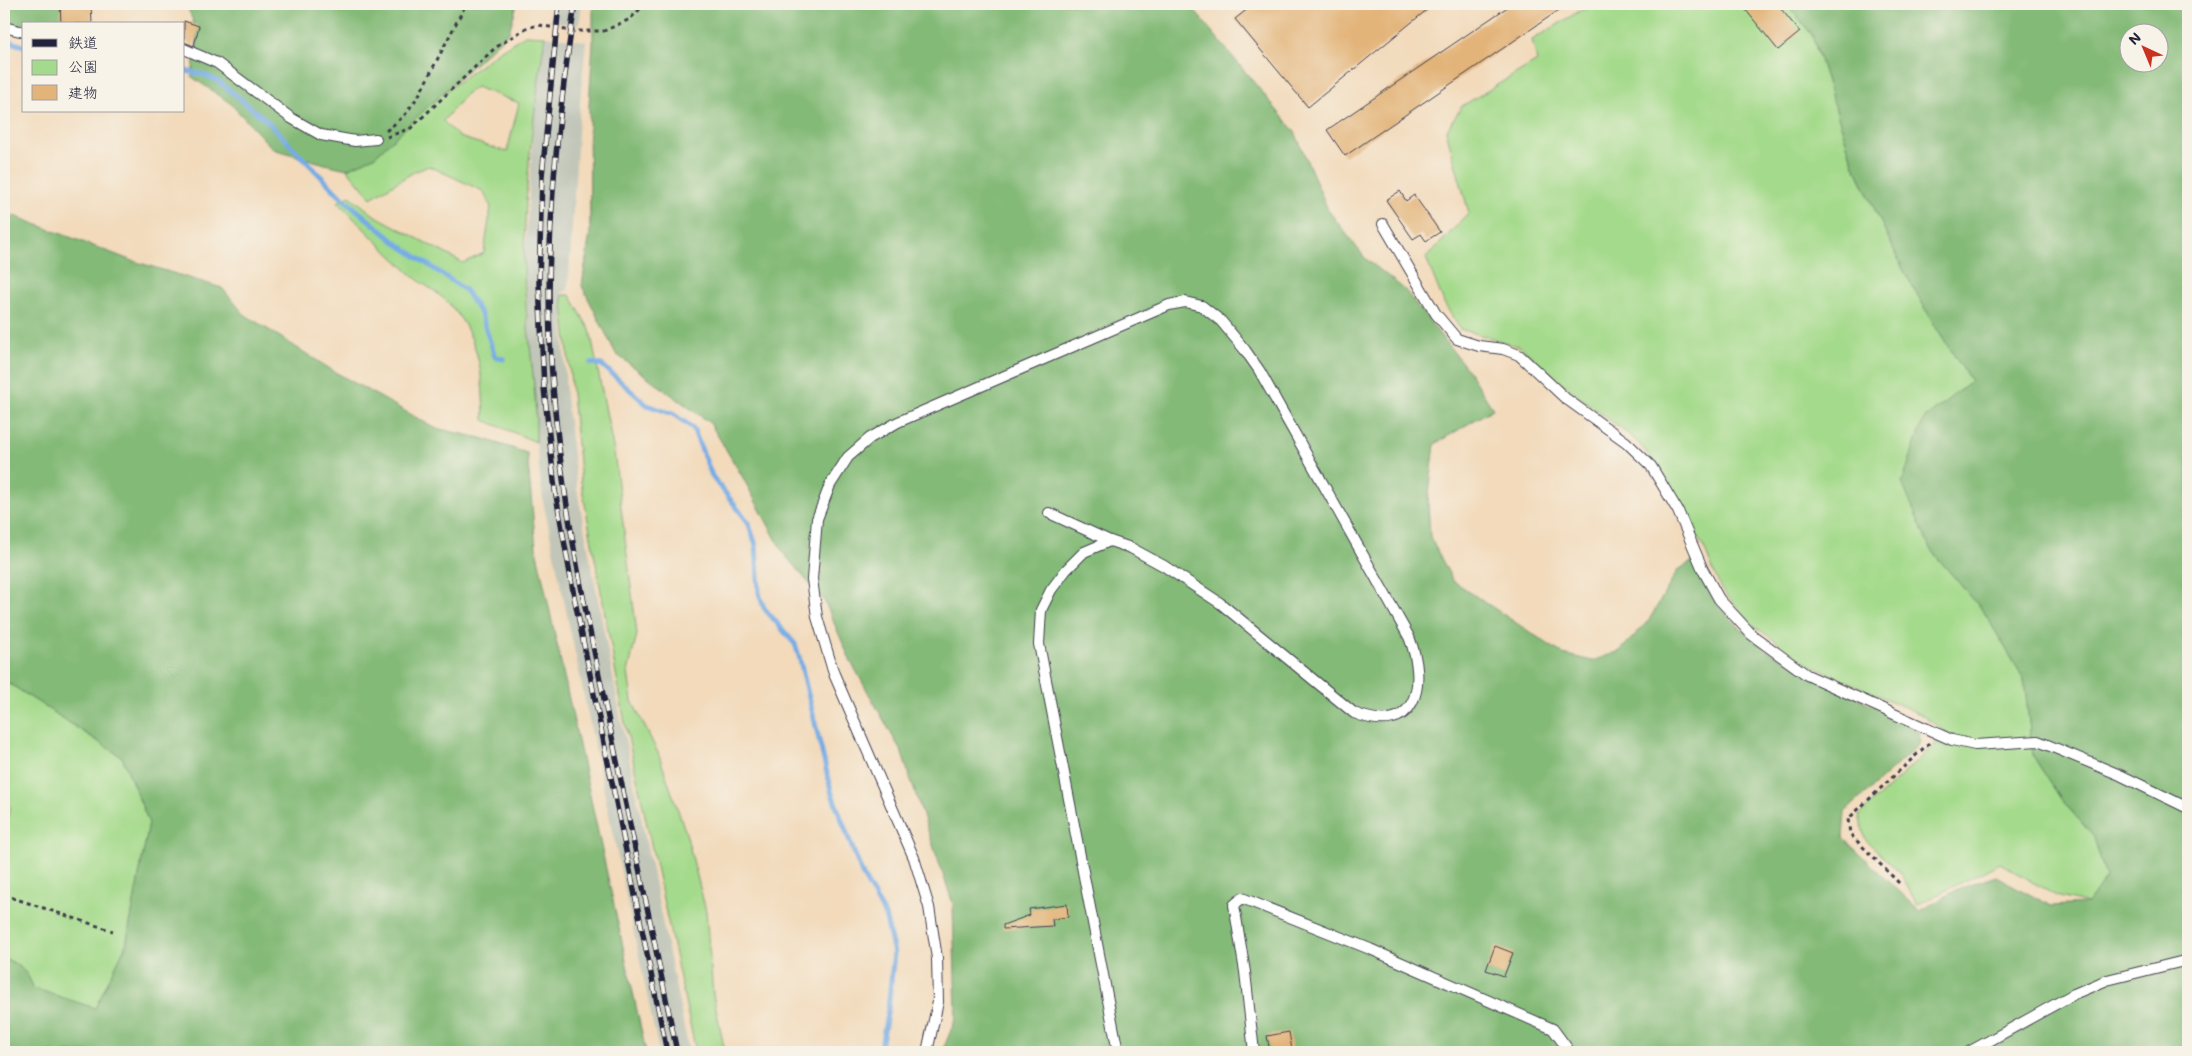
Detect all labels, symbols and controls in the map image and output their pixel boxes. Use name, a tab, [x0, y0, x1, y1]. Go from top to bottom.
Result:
legend	[22, 22, 185, 112]
north arrow	[2120, 22, 2170, 72]
text: N	[2124, 28, 2145, 49]
text: 鉄道	[68, 32, 98, 52]
text: 公園	[68, 56, 98, 76]
text: 建物	[68, 82, 98, 102]

